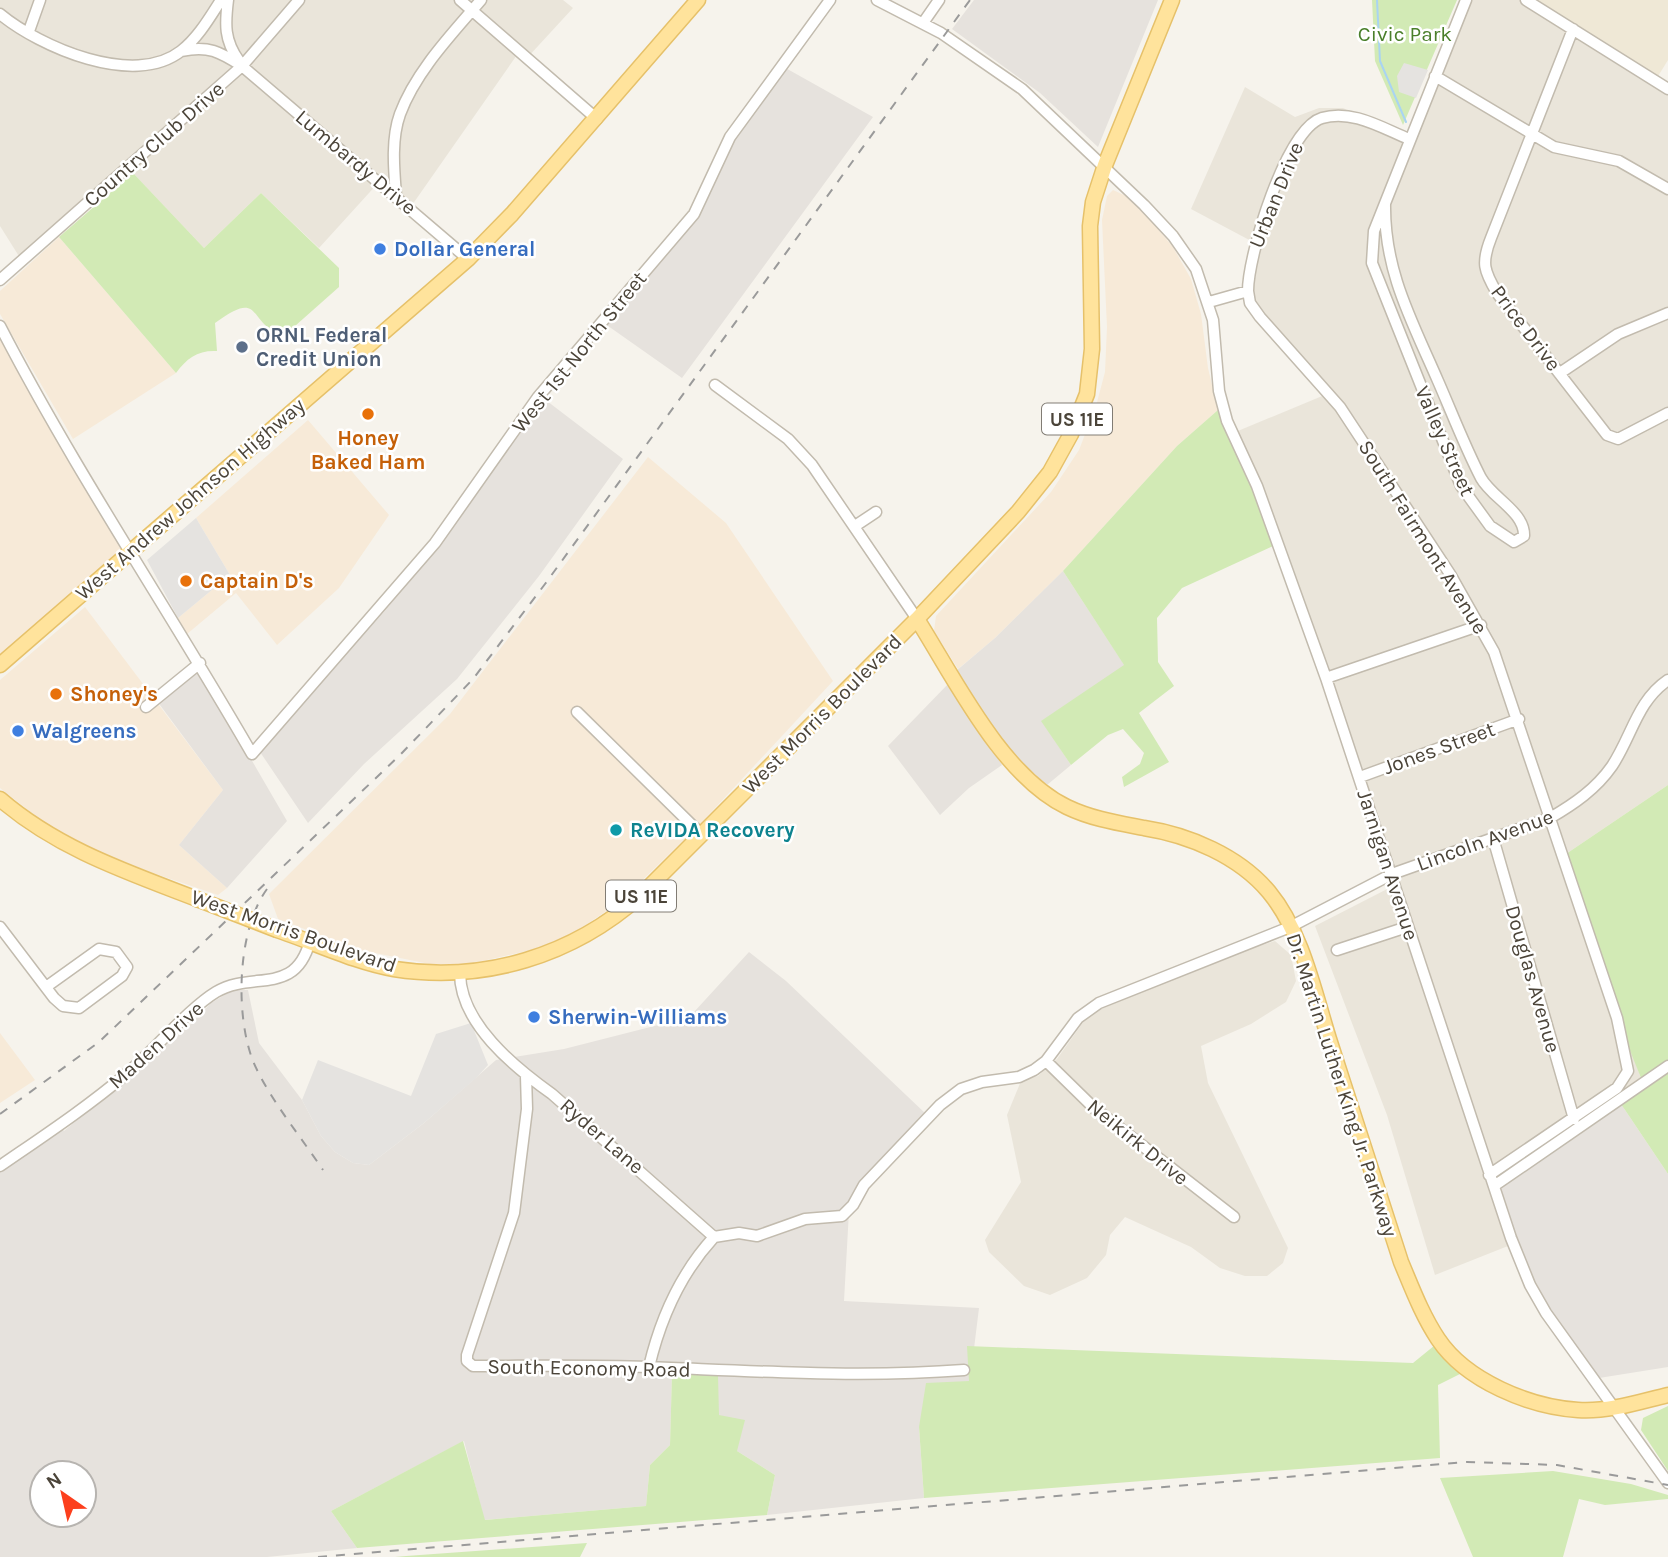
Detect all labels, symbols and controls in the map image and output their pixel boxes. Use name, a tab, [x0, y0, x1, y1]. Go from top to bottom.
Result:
park label: Civic Park	[1358, 22, 1452, 46]
street label: Country Club Drive	[79, 77, 229, 211]
street label: Lumbardy Drive	[291, 105, 421, 219]
street label: Urban Drive	[1244, 139, 1308, 251]
place label: Dollar General	[394, 237, 535, 261]
marker: Dollar General	[372, 241, 388, 257]
street label: West 1st North Street	[507, 267, 651, 437]
street label: Price Drive	[1486, 280, 1566, 376]
place label: ORNL Federal Credit Union	[256, 323, 387, 371]
marker: ORNL Federal Credit Union	[234, 339, 250, 355]
street label: Valley Street	[1410, 382, 1480, 500]
street label: West Andrew Johnson Highway	[71, 393, 310, 605]
road number: US 11E	[1042, 404, 1112, 434]
marker: Honey Baked Ham	[360, 406, 376, 422]
place label: Honey Baked Ham	[311, 426, 425, 474]
street label: South Fairmont Avenue	[1353, 436, 1493, 638]
place label: Captain D's	[200, 569, 314, 593]
marker: Captain D's	[178, 573, 194, 589]
street label: West Morris Boulevard	[737, 629, 907, 799]
place label: Shoney's	[70, 682, 158, 706]
marker: Shoney's	[48, 686, 64, 702]
street label: Jones Street	[1380, 717, 1498, 779]
place label: Walgreens	[32, 719, 137, 743]
marker: Walgreens	[10, 723, 26, 739]
street label: Jarnigan Avenue	[1352, 787, 1424, 943]
street label: Lincoln Avenue	[1413, 804, 1557, 876]
place label: ReVIDA Recovery	[630, 818, 795, 842]
marker: ReVIDA Recovery	[608, 822, 624, 838]
road number: US 11E	[606, 880, 676, 912]
street label: West Morris Boulevard	[188, 885, 400, 977]
street label: Douglas Avenue	[1500, 902, 1566, 1056]
street label: Dr. Martin Luther King Jr. Parkway	[1281, 930, 1403, 1240]
street label: Maden Drive	[104, 996, 208, 1094]
place label: Sherwin-Williams	[548, 1005, 727, 1029]
marker: Sherwin-Williams	[526, 1009, 542, 1025]
street label: Ryder Lane	[555, 1093, 649, 1179]
street label: Neikirk Drive	[1083, 1094, 1193, 1190]
street label: South Economy Road	[487, 1354, 691, 1382]
north arrow	[28, 1459, 98, 1529]
text: N	[42, 1468, 66, 1494]

